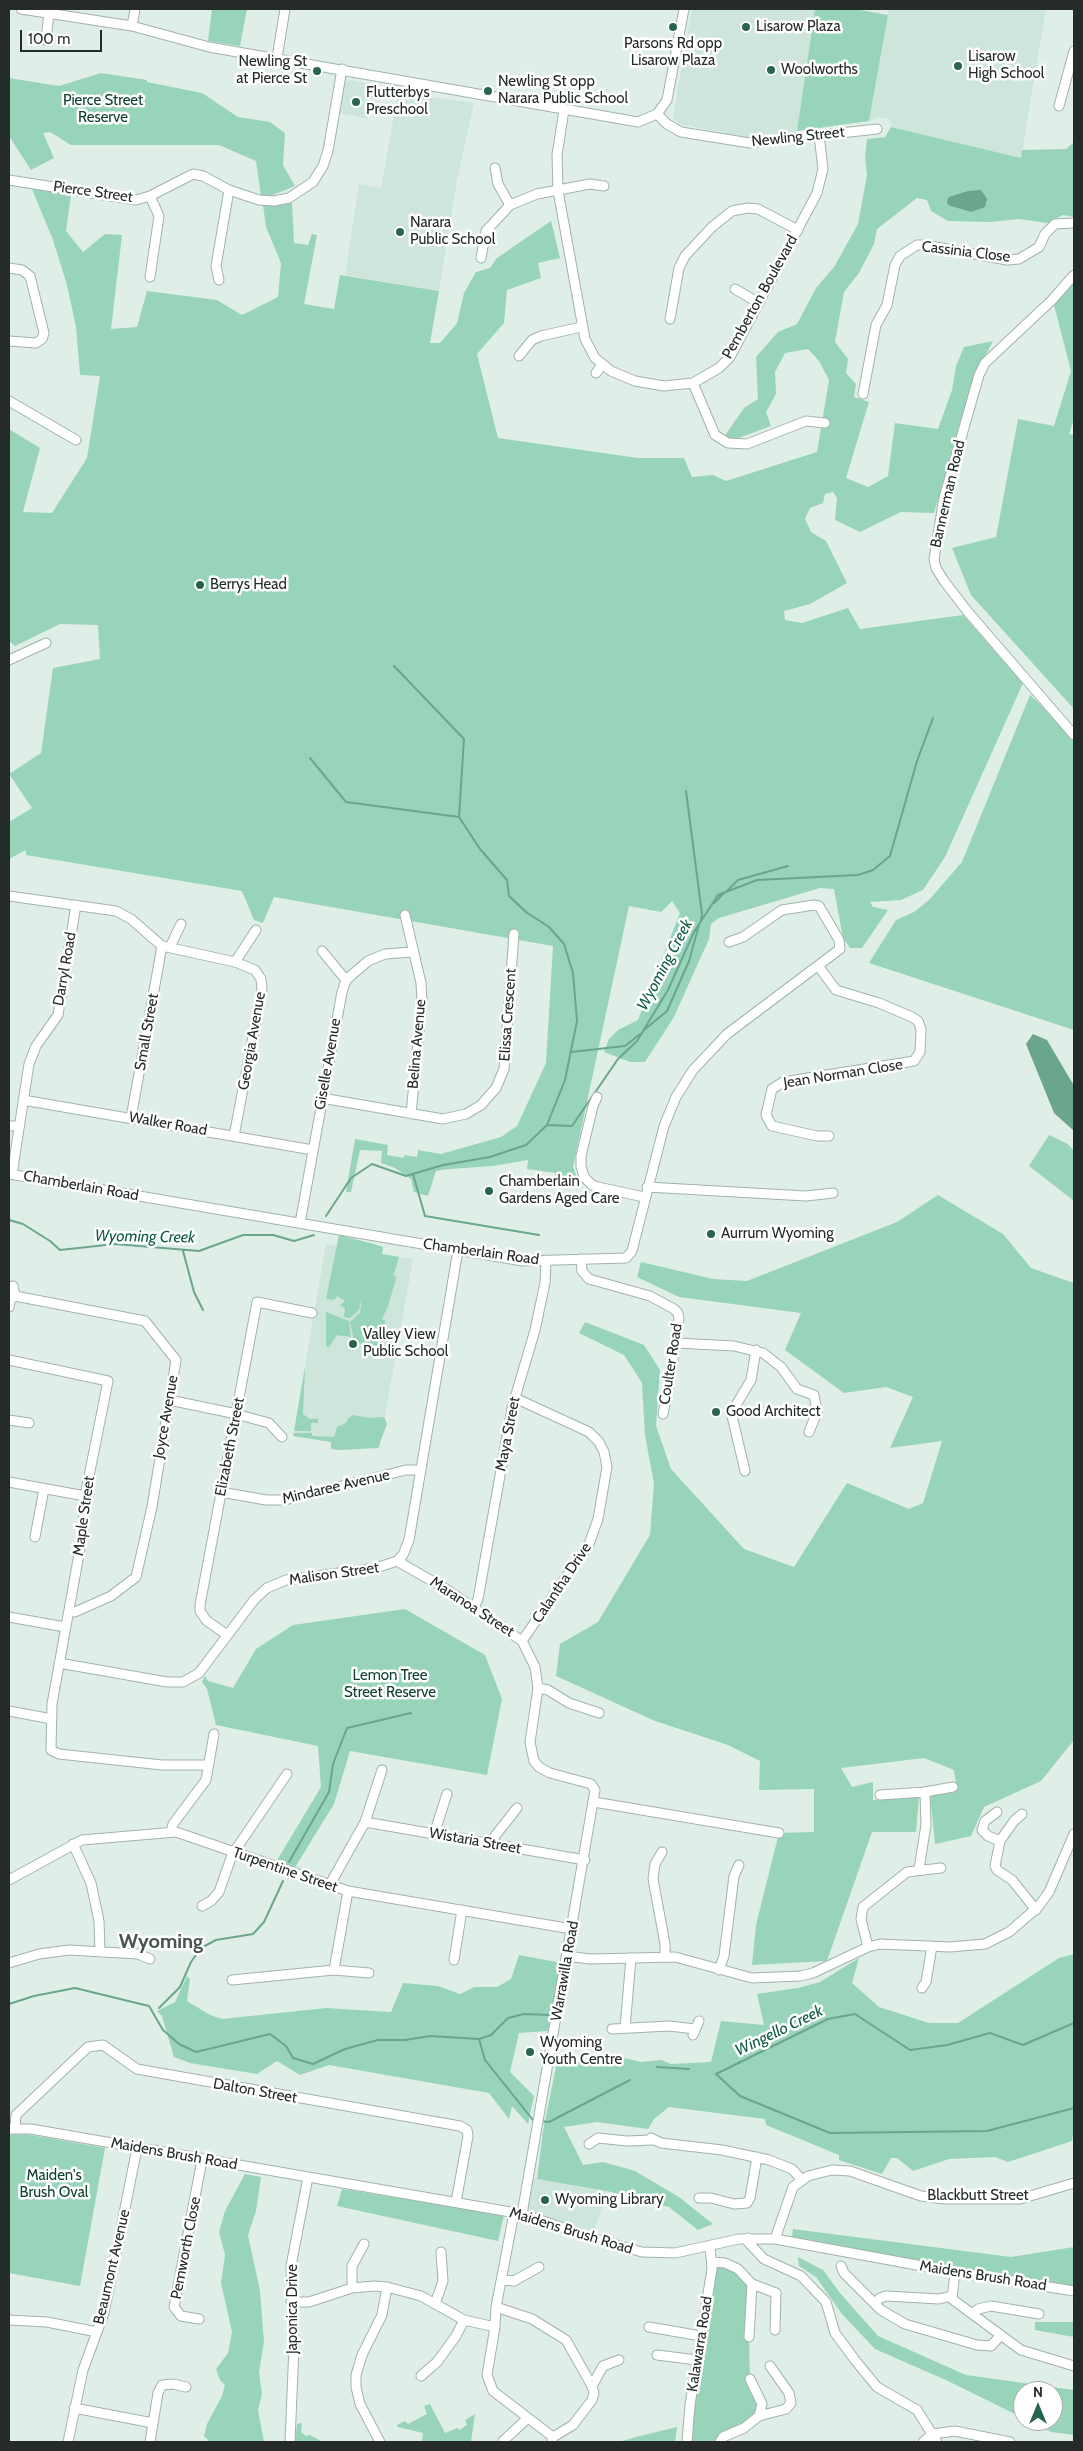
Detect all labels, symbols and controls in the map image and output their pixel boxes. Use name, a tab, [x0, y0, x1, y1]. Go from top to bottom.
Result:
place label: Lisarow Plaza	[756, 18, 841, 36]
scale bar	[22, 20, 105, 52]
marker: Parsons Rd opp Lisarow Plaza	[667, 21, 679, 33]
marker: Lisarow Plaza	[740, 21, 752, 33]
text: 100 m	[28, 30, 70, 48]
place label: Parsons Rd opp Lisarow Plaza	[624, 35, 722, 70]
place label: Lisarow High School	[968, 48, 1044, 83]
place label: Newling St at Pierce St	[236, 53, 307, 88]
marker: Lisarow High School	[952, 60, 964, 72]
place label: Woolworths	[781, 61, 858, 79]
marker: Woolworths	[765, 64, 777, 76]
marker: Newling St at Pierce St	[311, 65, 323, 77]
place label: Newling St opp Narara Public School	[498, 73, 628, 108]
place label: Flutterbys Preschool	[366, 84, 430, 119]
marker: Newling St opp Narara Public School	[482, 85, 494, 97]
park label: Pierce Street Reserve	[63, 92, 143, 127]
marker: Flutterbys Preschool	[350, 96, 362, 108]
street label: Newling Street	[751, 123, 845, 151]
street label: Pierce Street	[52, 178, 134, 206]
place label: Narara Public School	[410, 214, 495, 249]
marker: Narara Public School	[394, 226, 406, 238]
street label: Pemberton Boulevard	[719, 232, 801, 362]
street label: Cassinia Close	[921, 238, 1011, 266]
street label: Bannerman Road	[927, 438, 969, 550]
place label: Berrys Head	[210, 576, 287, 594]
marker: Berrys Head	[194, 579, 206, 591]
water label: Wyoming Creek	[633, 916, 697, 1014]
street label: Darryl Road	[50, 931, 80, 1007]
street label: Elissa Crescent	[496, 968, 520, 1062]
street label: Georgia Avenue	[234, 990, 270, 1092]
street label: Small Street	[131, 992, 163, 1072]
street label: Belina Avenue	[404, 998, 430, 1090]
street label: Giselle Avenue	[311, 1017, 345, 1111]
street label: Jean Norman Close	[782, 1056, 904, 1092]
street label: Walker Road	[128, 1108, 208, 1140]
street label: Chamberlain Road	[22, 1167, 140, 1205]
place label: Chamberlain Gardens Aged Care	[499, 1173, 619, 1208]
marker: Chamberlain Gardens Aged Care	[483, 1185, 495, 1197]
place label: Aurrum Wyoming	[721, 1225, 834, 1243]
water label: Wyoming Creek	[95, 1227, 195, 1247]
marker: Aurrum Wyoming	[705, 1228, 717, 1240]
street label: Chamberlain Road	[422, 1235, 540, 1269]
street label: Coulter Road	[656, 1322, 686, 1406]
place label: Valley View Public School	[363, 1326, 448, 1361]
marker: Valley View Public School	[347, 1338, 359, 1350]
street label: Joyce Avenue	[150, 1374, 182, 1460]
street label: Maya Street	[492, 1395, 524, 1473]
street label: Elizabeth Street	[212, 1396, 248, 1498]
place label: Good Architect	[726, 1403, 821, 1421]
marker: Good Architect	[710, 1406, 722, 1418]
street label: Mindaree Avenue	[280, 1466, 392, 1508]
street label: Maple Street	[69, 1475, 99, 1557]
street label: Calantha Drive	[529, 1539, 595, 1627]
street label: Malison Street	[288, 1559, 380, 1589]
street label: Maranoa Street	[426, 1573, 518, 1641]
park label: Lemon Tree Street Reserve	[344, 1667, 436, 1702]
street label: Wistaria Street	[428, 1824, 522, 1858]
street label: Turpentine Street	[230, 1844, 340, 1896]
street label: Warrawilla Road	[547, 1920, 583, 2022]
district label: Wyoming	[119, 1930, 203, 1954]
water label: Wingello Creek	[732, 2002, 826, 2060]
place label: Wyoming Youth Centre	[540, 2034, 622, 2069]
marker: Wyoming Youth Centre	[524, 2046, 536, 2058]
street label: Dalton Street	[212, 2075, 298, 2107]
street label: Maidens Brush Road	[109, 2134, 239, 2174]
park label: Maiden's Brush Oval	[20, 2167, 88, 2202]
street label: Blackbutt Street	[927, 2187, 1029, 2205]
place label: Wyoming Library	[555, 2191, 663, 2209]
marker: Wyoming Library	[539, 2194, 551, 2206]
street label: Pemworth Close	[167, 2195, 205, 2301]
street label: Maidens Brush Road	[507, 2204, 635, 2258]
street label: Beaumont Avenue	[90, 2208, 134, 2326]
street label: Maidens Brush Road	[918, 2257, 1048, 2295]
street label: Japonica Drive	[284, 2264, 302, 2354]
street label: Kalawarra Road	[684, 2295, 716, 2393]
north arrow	[1013, 2381, 1063, 2431]
text: N	[1033, 2383, 1043, 2401]

